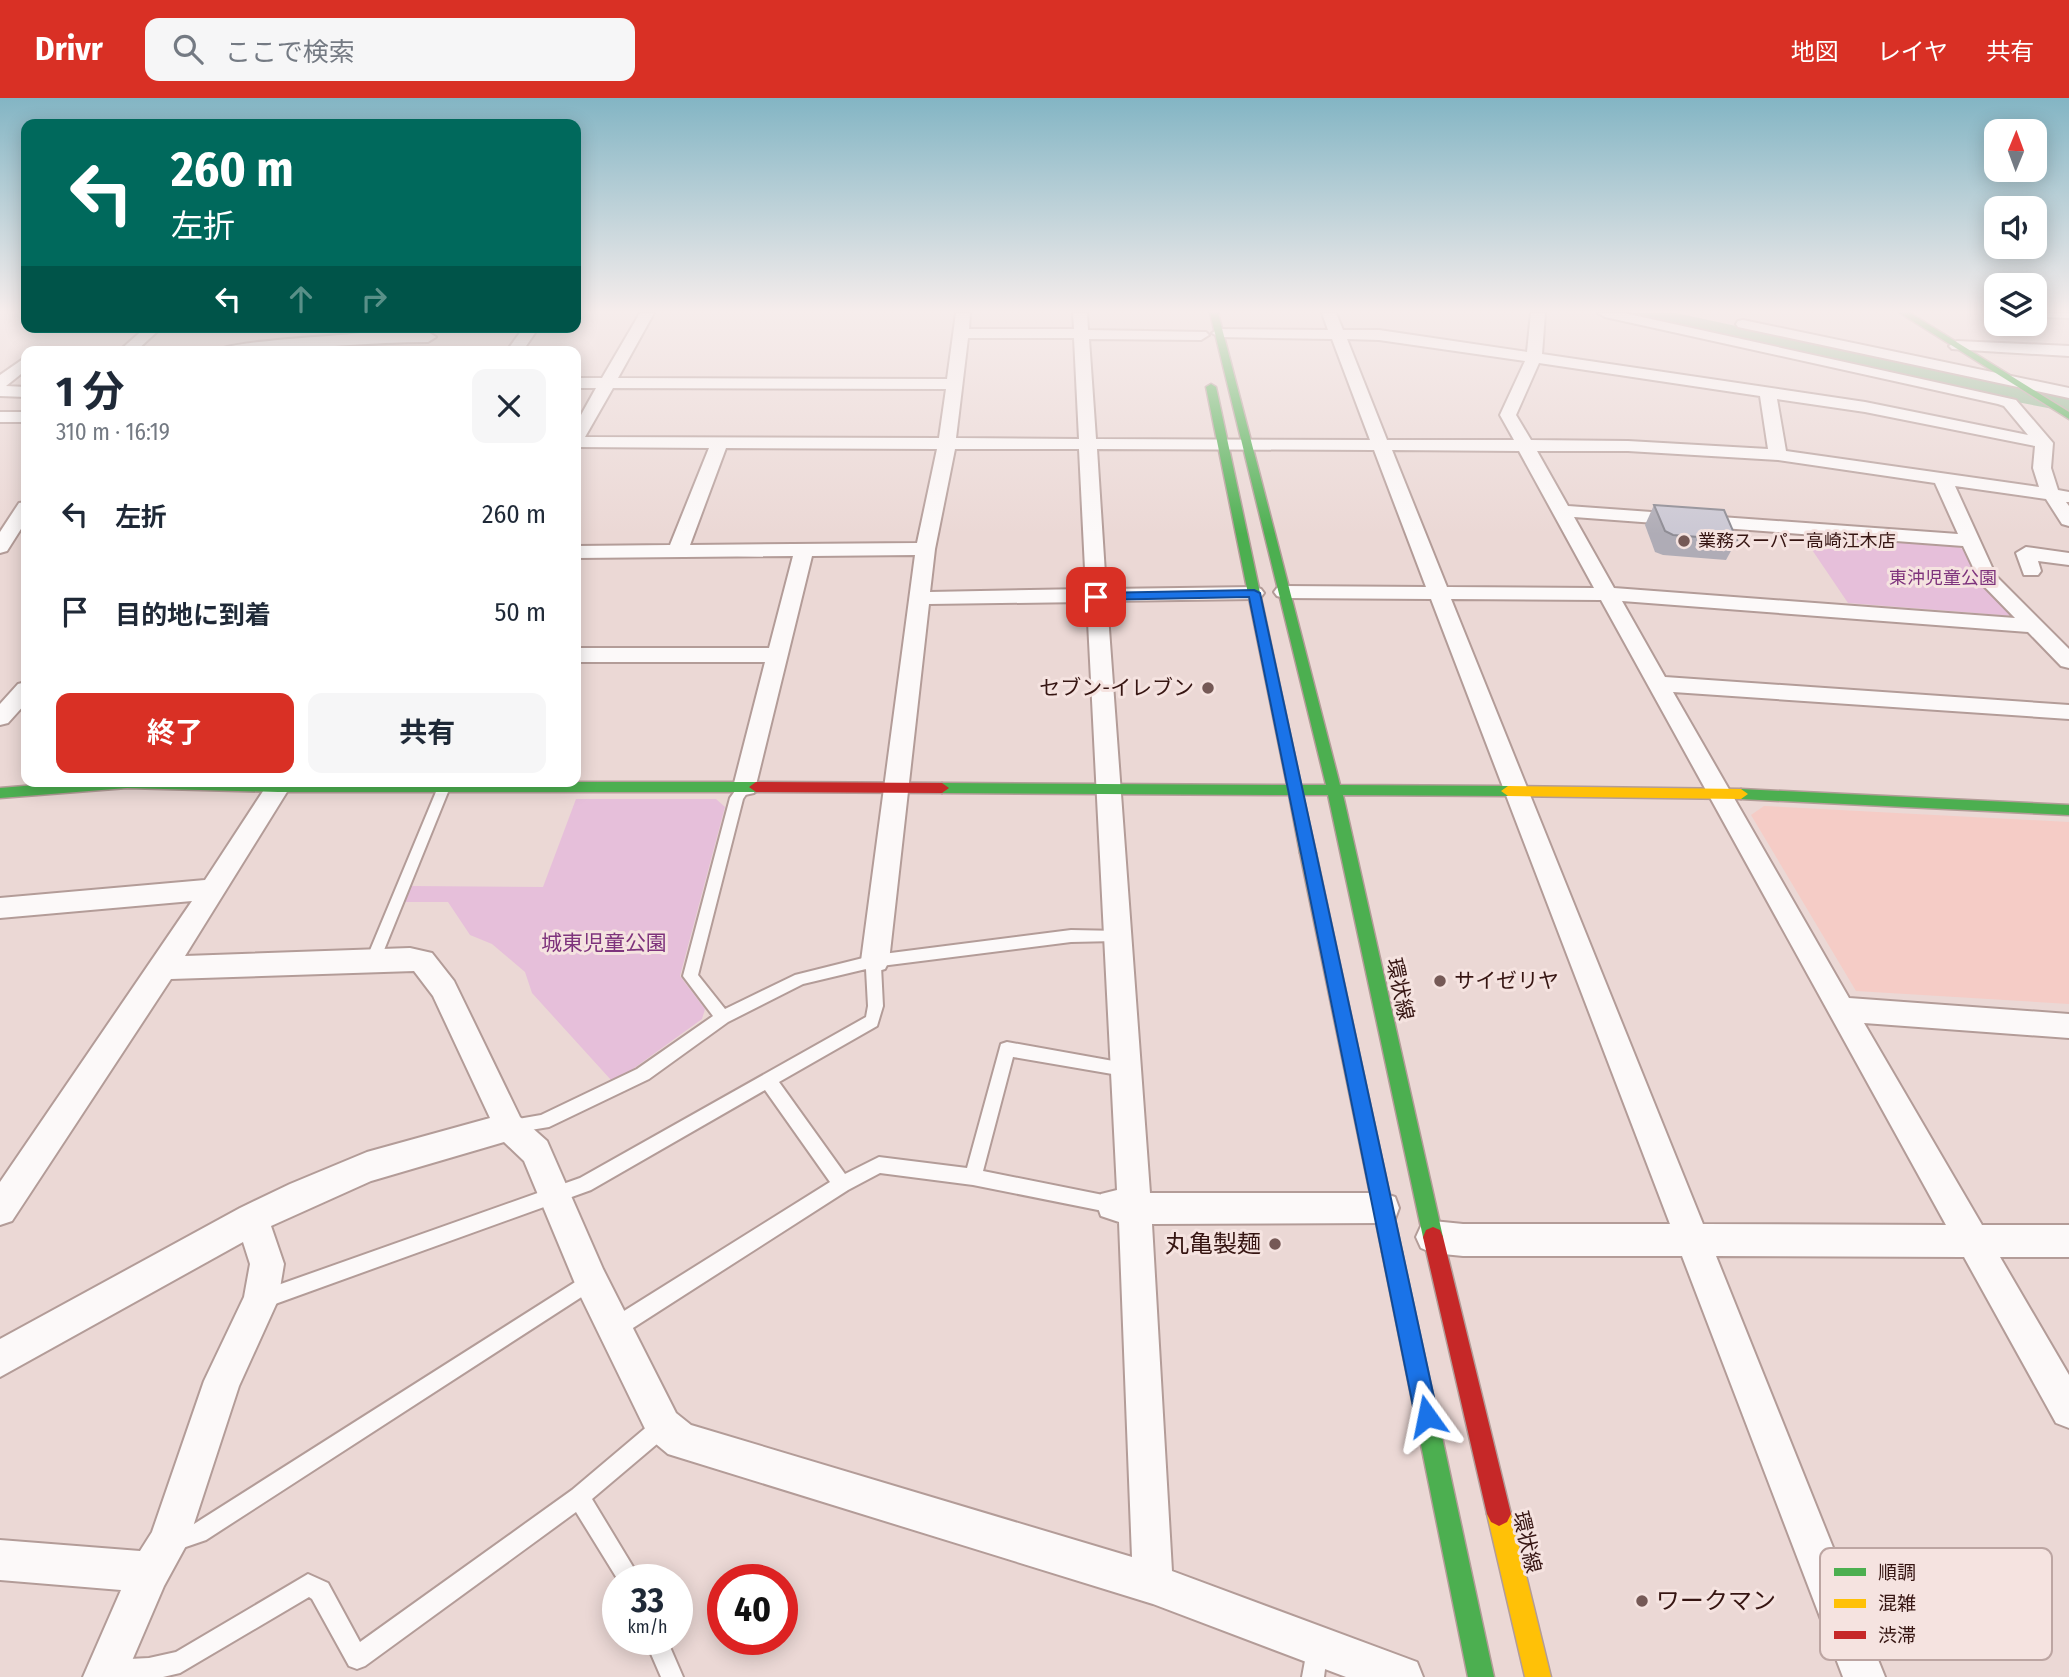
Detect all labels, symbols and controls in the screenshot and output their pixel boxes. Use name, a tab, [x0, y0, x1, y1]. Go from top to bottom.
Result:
search box	[145, 18, 635, 81]
text: Drivr	[35, 29, 103, 69]
icon: search	[169, 30, 207, 68]
text: ここで検索	[225, 37, 355, 68]
text: 地図	[1791, 38, 1839, 66]
text: レイヤ	[1877, 38, 1948, 66]
text: 共有	[1986, 38, 2034, 66]
north arrow	[1984, 119, 2048, 182]
map controls	[1984, 119, 2047, 336]
text: 260 m	[171, 140, 294, 199]
icon: left	[56, 147, 147, 238]
button: sound	[1984, 196, 2047, 259]
text: 左折	[171, 207, 235, 245]
button: layers	[1984, 273, 2047, 336]
icon: left	[209, 280, 247, 318]
icon: ahead	[282, 280, 320, 318]
icon: right	[355, 280, 393, 318]
text: 1 分	[56, 367, 125, 417]
button: close	[472, 369, 546, 443]
text: 310 m · 16:19	[56, 418, 170, 446]
icon: left	[56, 495, 94, 533]
text: 260 m	[482, 499, 546, 530]
text: 左折	[115, 502, 167, 533]
place label: 業務スーパー高崎江木店	[1698, 530, 1896, 552]
marker: 業務スーパー高崎江木店	[1676, 533, 1692, 549]
pin	[1066, 567, 1126, 627]
park label: 東沖児童公園	[1889, 567, 1997, 589]
icon: arrive	[1077, 578, 1115, 616]
icon: arrive	[56, 593, 94, 631]
text: 50 m	[494, 597, 546, 628]
text: 目的地に到着	[115, 600, 271, 631]
place label: セブン-イレブン	[1039, 675, 1194, 701]
marker: セブン-イレブン	[1200, 680, 1216, 696]
button: 終了	[56, 693, 294, 773]
button: 共有	[308, 693, 546, 773]
park label: 城東児童公園	[541, 930, 667, 956]
street label: 環状線	[1381, 955, 1419, 1023]
place label: サイゼリヤ	[1454, 968, 1559, 994]
marker: サイゼリヤ	[1432, 973, 1448, 989]
place label: 丸亀製麺	[1165, 1230, 1261, 1258]
marker: 丸亀製麺	[1267, 1236, 1283, 1252]
position arrow	[1390, 1379, 1464, 1453]
street label: 環状線	[1507, 1508, 1547, 1576]
legend	[1820, 1548, 2052, 1660]
text: 順調	[1878, 1561, 1916, 1584]
speed limit sign: 40	[707, 1564, 798, 1655]
text: 33	[631, 1579, 664, 1621]
place label: ワークマン	[1656, 1587, 1776, 1615]
text: 混雑	[1878, 1592, 1916, 1615]
marker: ワークマン	[1634, 1593, 1650, 1609]
text: km/h	[627, 1616, 668, 1638]
text: 渋滞	[1878, 1624, 1916, 1647]

